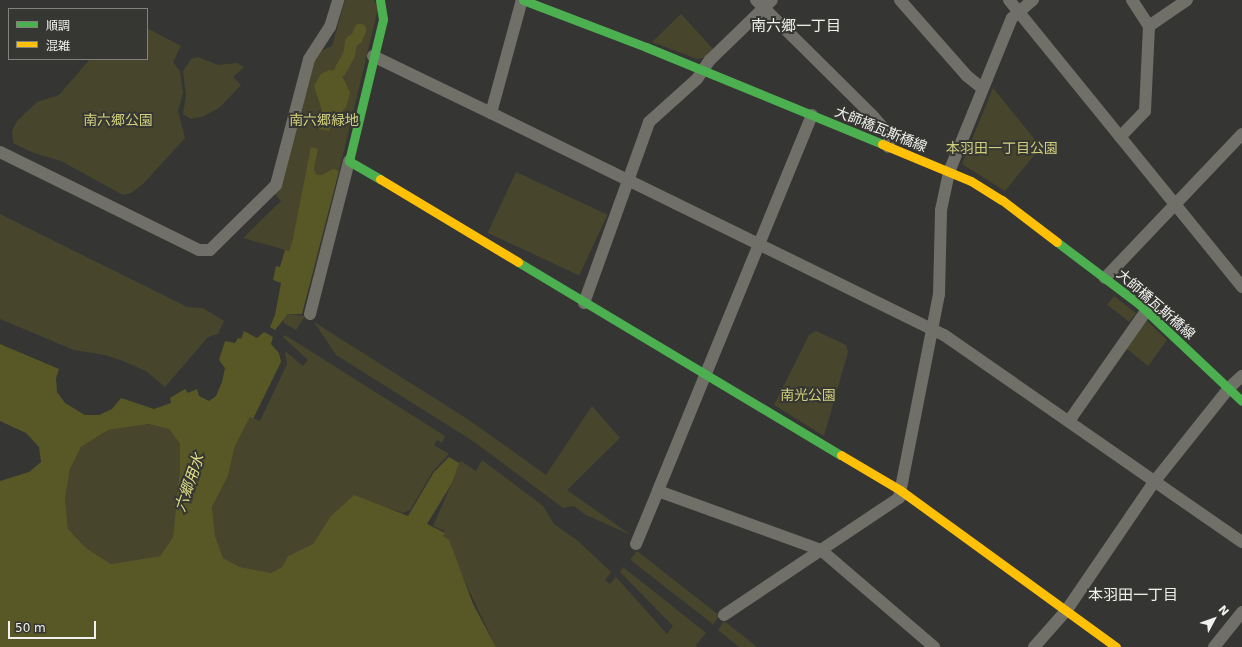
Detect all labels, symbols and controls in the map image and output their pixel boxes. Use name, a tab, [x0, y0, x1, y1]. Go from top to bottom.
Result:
legend	[8, 8, 148, 60]
district label: 南六郷一丁目	[751, 18, 841, 36]
text: 順調	[46, 19, 70, 33]
text: 混雑	[46, 39, 70, 53]
street label: 大師橋瓦斯橋線	[832, 103, 930, 155]
park label: 南六郷公園	[83, 112, 153, 128]
park label: 南六郷緑地	[289, 112, 359, 128]
park label: 本羽田一丁目公園	[946, 140, 1058, 156]
street label: 大師橋瓦斯橋線	[1114, 266, 1198, 342]
park label: 南光公園	[780, 387, 836, 403]
water label: 六郷用水	[172, 452, 208, 514]
district label: 本羽田一丁目	[1088, 587, 1178, 605]
north arrow	[1194, 599, 1234, 639]
text: N	[1216, 603, 1231, 619]
scale bar	[10, 613, 98, 639]
text: 50 m	[15, 621, 46, 635]

